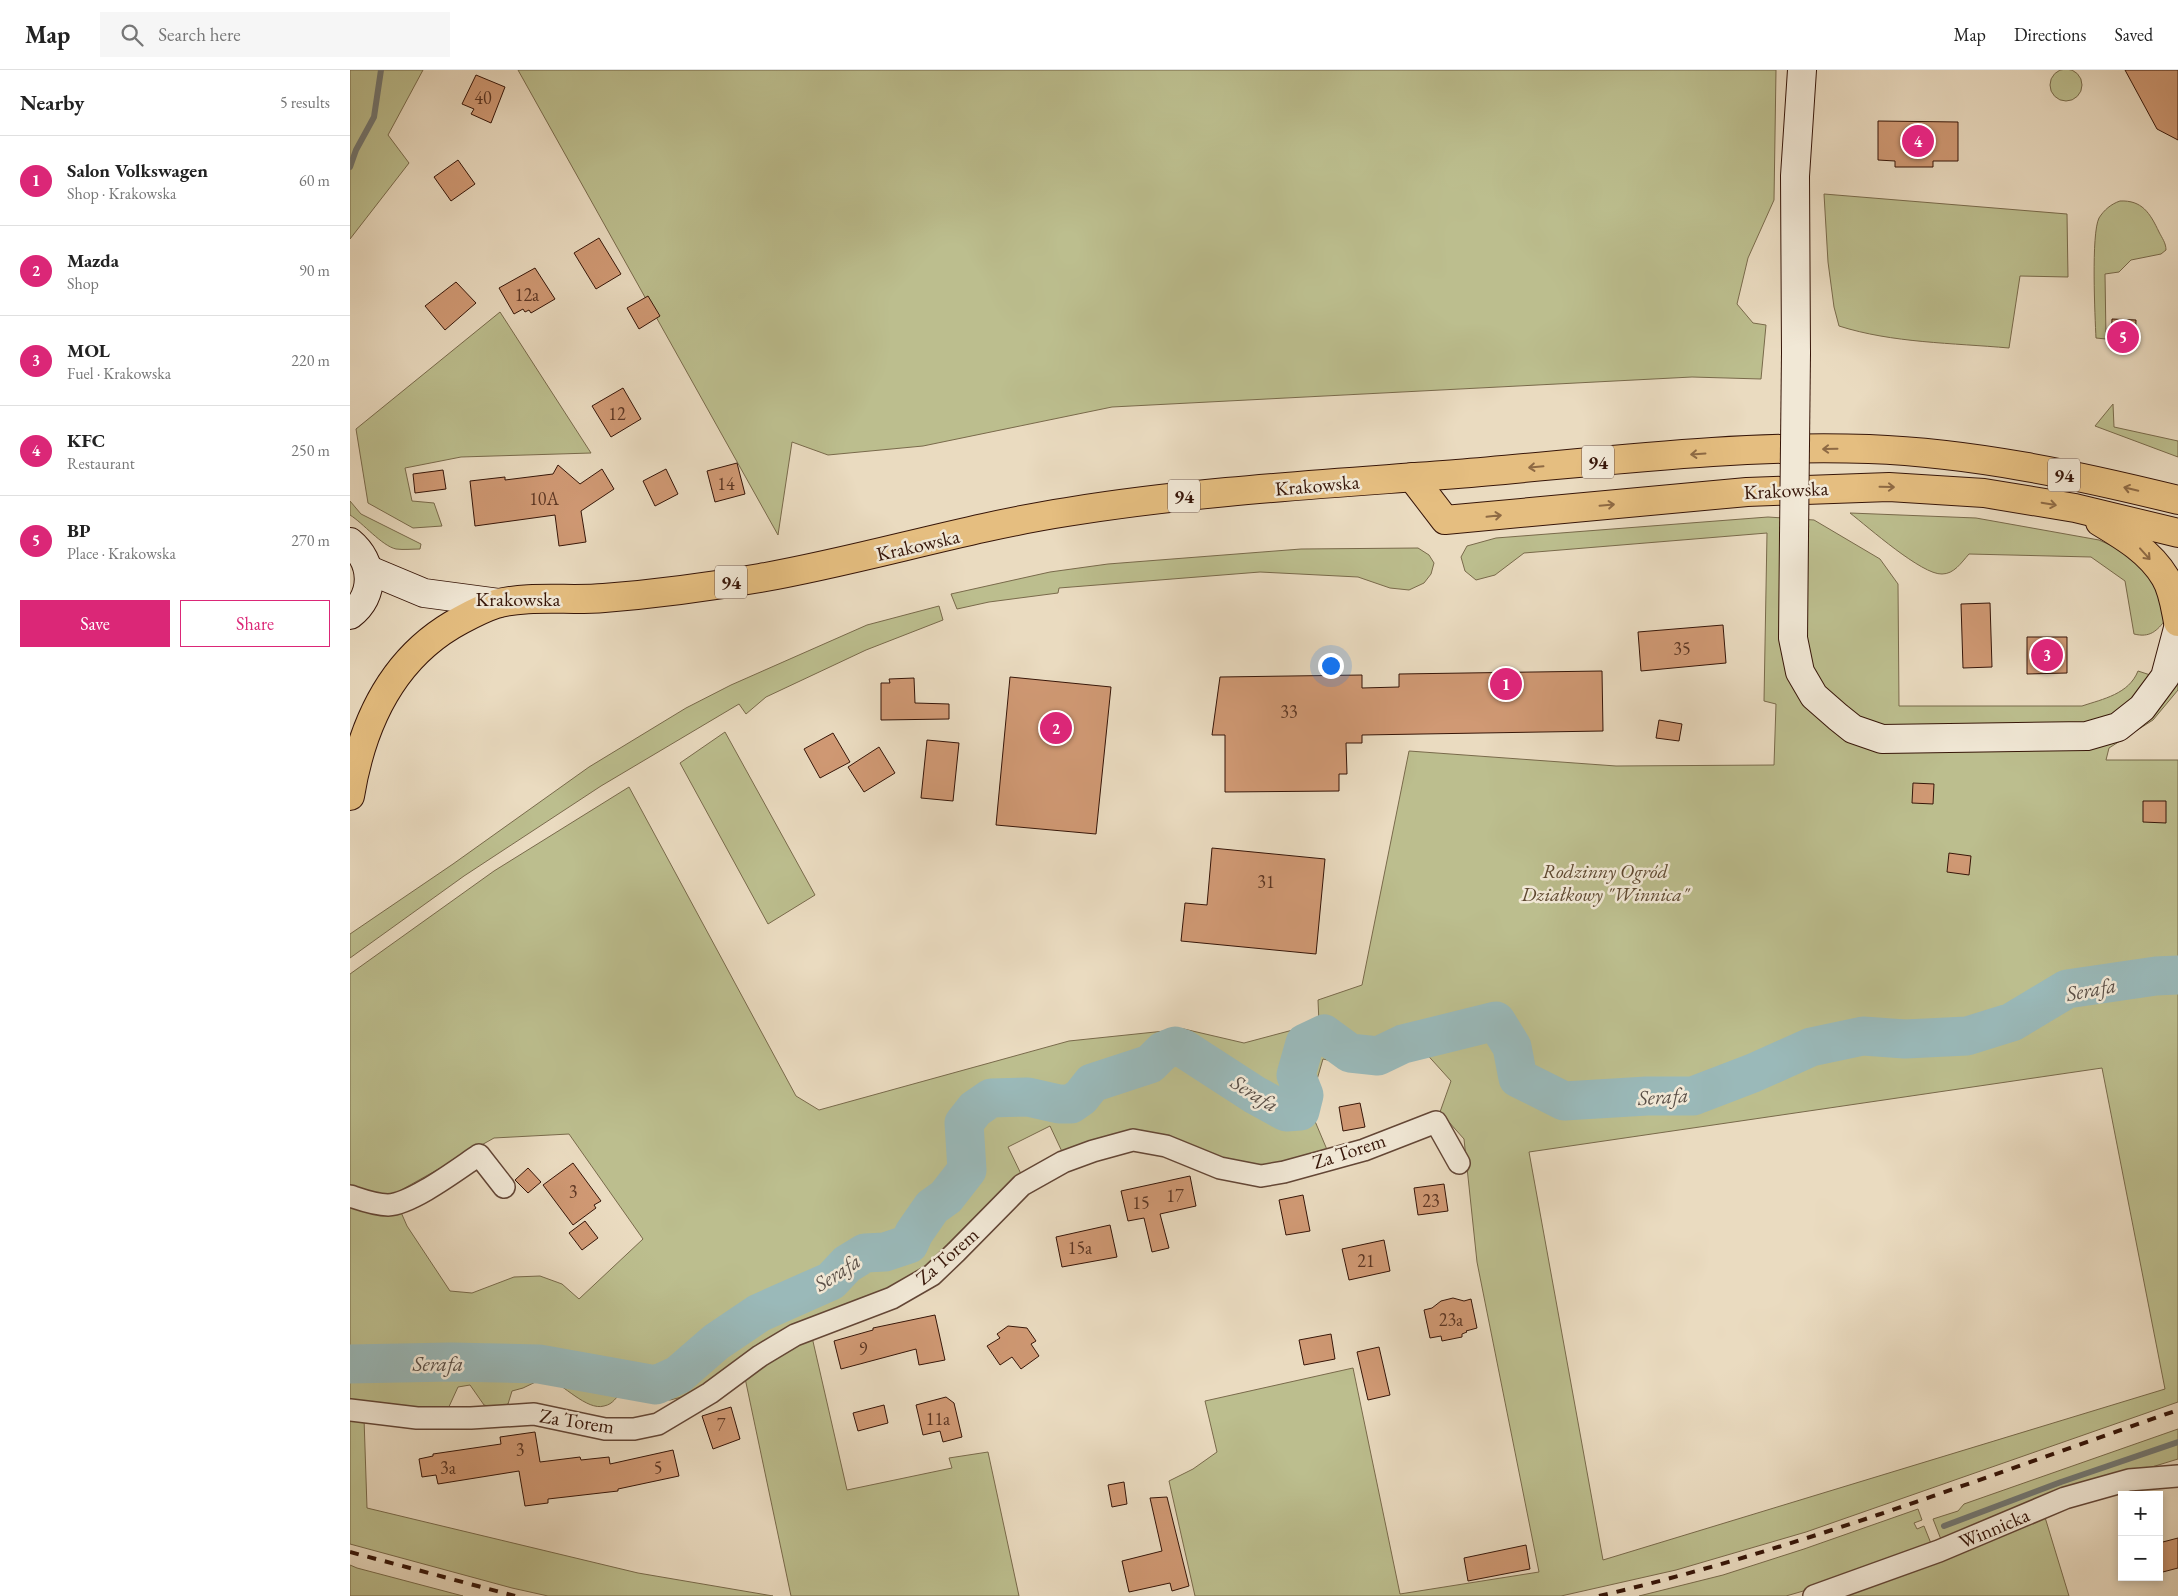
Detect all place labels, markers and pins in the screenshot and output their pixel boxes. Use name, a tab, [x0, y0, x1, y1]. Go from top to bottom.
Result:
pin: 4	[1902, 122, 1934, 160]
pin: 5	[2107, 318, 2139, 356]
pin: 3	[2031, 636, 2063, 674]
pin: 1	[1490, 665, 1522, 703]
pin: 2	[1040, 709, 1072, 747]

